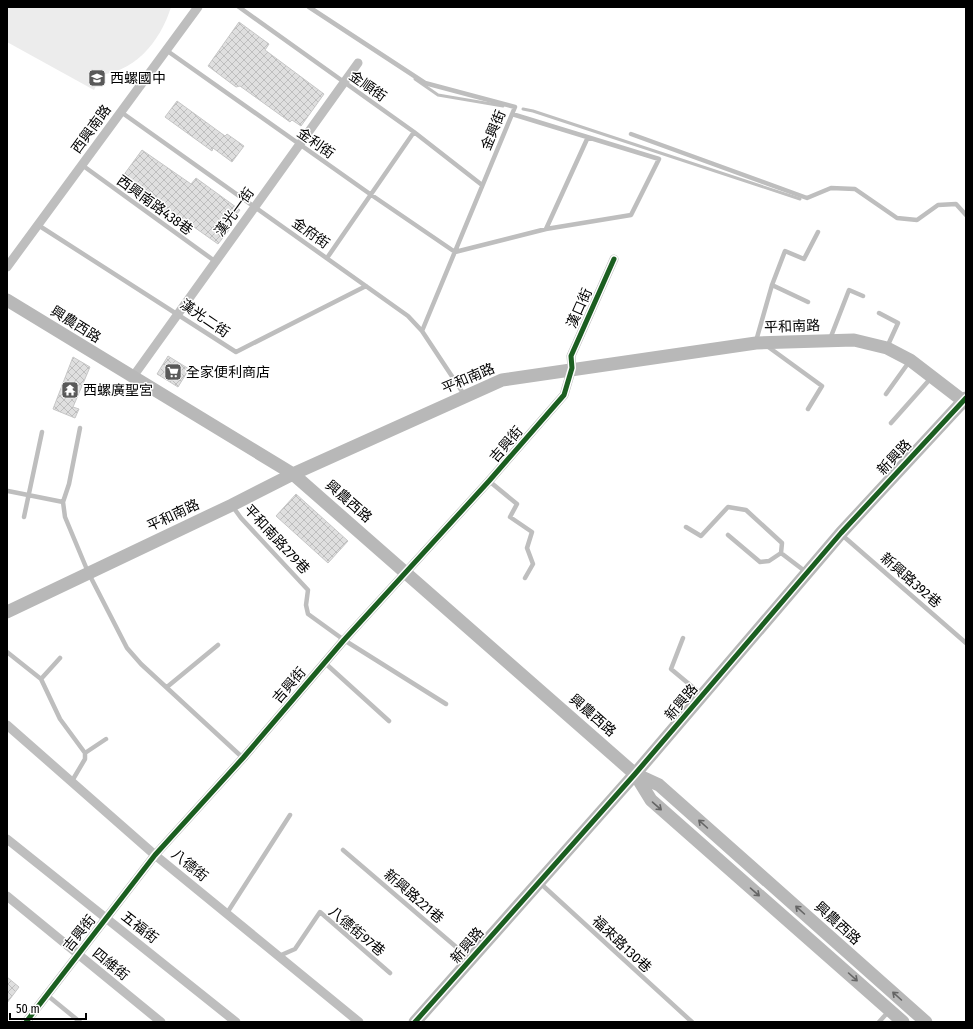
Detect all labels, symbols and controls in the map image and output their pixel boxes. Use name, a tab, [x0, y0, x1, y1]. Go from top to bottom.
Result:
street label: 金順街	[346, 67, 390, 105]
school or university icon: 西螺國中	[87, 68, 107, 88]
place label: 西螺國中	[110, 70, 166, 87]
street label: 西興南路	[68, 102, 115, 157]
street label: 金興街	[477, 108, 509, 153]
street label: 金利街	[294, 124, 338, 162]
street label: 西興南路438巷	[113, 172, 196, 239]
street label: 漢光一街	[211, 185, 258, 240]
street label: 金府街	[289, 214, 333, 252]
street label: 漢口街	[563, 286, 596, 331]
street label: 漢光二街	[177, 296, 233, 341]
street label: 興農西路	[47, 302, 104, 346]
street label: 平和南路	[764, 317, 820, 336]
street label: 平和南路	[439, 360, 497, 397]
supermarket icon: 全家便利商店	[163, 362, 183, 382]
place label: 全家便利商店	[186, 364, 270, 381]
temple icon: 西螺廣聖宮	[60, 380, 80, 400]
place label: 西螺廣聖宮	[83, 382, 153, 399]
street label: 吉興街	[486, 423, 527, 466]
street label: 新興路	[874, 436, 915, 478]
street label: 興農西路	[322, 477, 375, 526]
street label: 平和南路	[144, 496, 202, 535]
street label: 平和南路279巷	[240, 501, 313, 577]
street label: 新興路392巷	[877, 549, 945, 611]
street label: 吉興街	[269, 664, 310, 707]
street label: 新興路	[661, 681, 701, 724]
street label: 興農西路	[566, 691, 619, 740]
one-way arrow	[652, 801, 662, 810]
one-way arrow	[698, 819, 708, 828]
street label: 八德街	[168, 846, 211, 885]
street label: 新興路221巷	[380, 866, 447, 927]
one-way arrow	[750, 887, 761, 896]
street label: 興農西路	[811, 898, 864, 948]
street label: 八德街97巷	[325, 903, 388, 960]
one-way arrow	[795, 905, 805, 915]
street label: 五福街	[118, 908, 161, 947]
street label: 吉興街	[60, 912, 99, 955]
street label: 福來路130巷	[588, 913, 655, 976]
street label: 新興路	[447, 924, 488, 967]
street label: 四維街	[89, 945, 132, 984]
one-way arrow	[848, 973, 858, 982]
one-way arrow	[892, 992, 902, 1001]
scale bar	[10, 995, 86, 1021]
text: 50 m	[16, 1002, 40, 1016]

